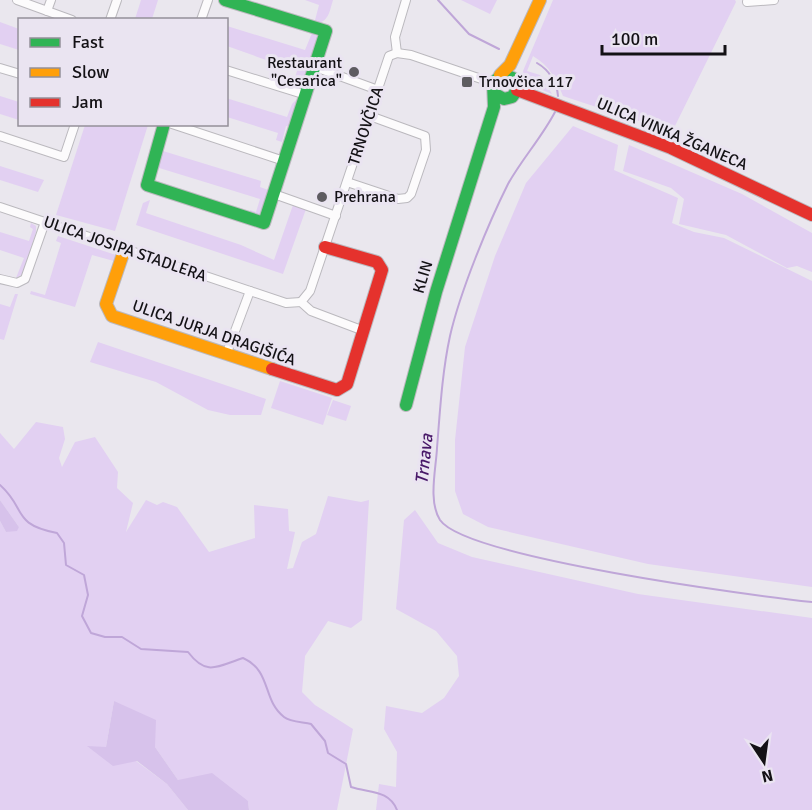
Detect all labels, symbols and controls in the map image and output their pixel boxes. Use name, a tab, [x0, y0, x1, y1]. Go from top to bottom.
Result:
legend	[18, 18, 228, 126]
scale bar	[602, 18, 725, 56]
text: 100 m	[611, 28, 658, 50]
text: Fast	[72, 31, 104, 53]
place label: Restaurant "Cesarica"	[267, 53, 342, 91]
text: Slow	[72, 61, 109, 83]
marker: Restaurant "Cesarica"	[347, 65, 361, 79]
place label: Trnovčica 117	[479, 72, 573, 92]
marker: Trnovčica 117	[460, 75, 474, 89]
street label: TRNOVČICA	[344, 84, 388, 168]
text: Jam	[72, 91, 103, 113]
street label: ULICA VINKA ŽGANECA	[593, 93, 751, 175]
place label: Prehrana	[334, 187, 396, 207]
marker: Prehrana	[315, 190, 329, 204]
street label: ULICA JOSIPA STADLERA	[41, 212, 209, 286]
street label: KLIN	[409, 258, 437, 296]
street label: ULICA JURJA DRAGIŠIĆA	[130, 296, 299, 370]
water label: Trnava	[410, 432, 438, 485]
north arrow	[734, 732, 794, 792]
text: N	[759, 765, 775, 787]

